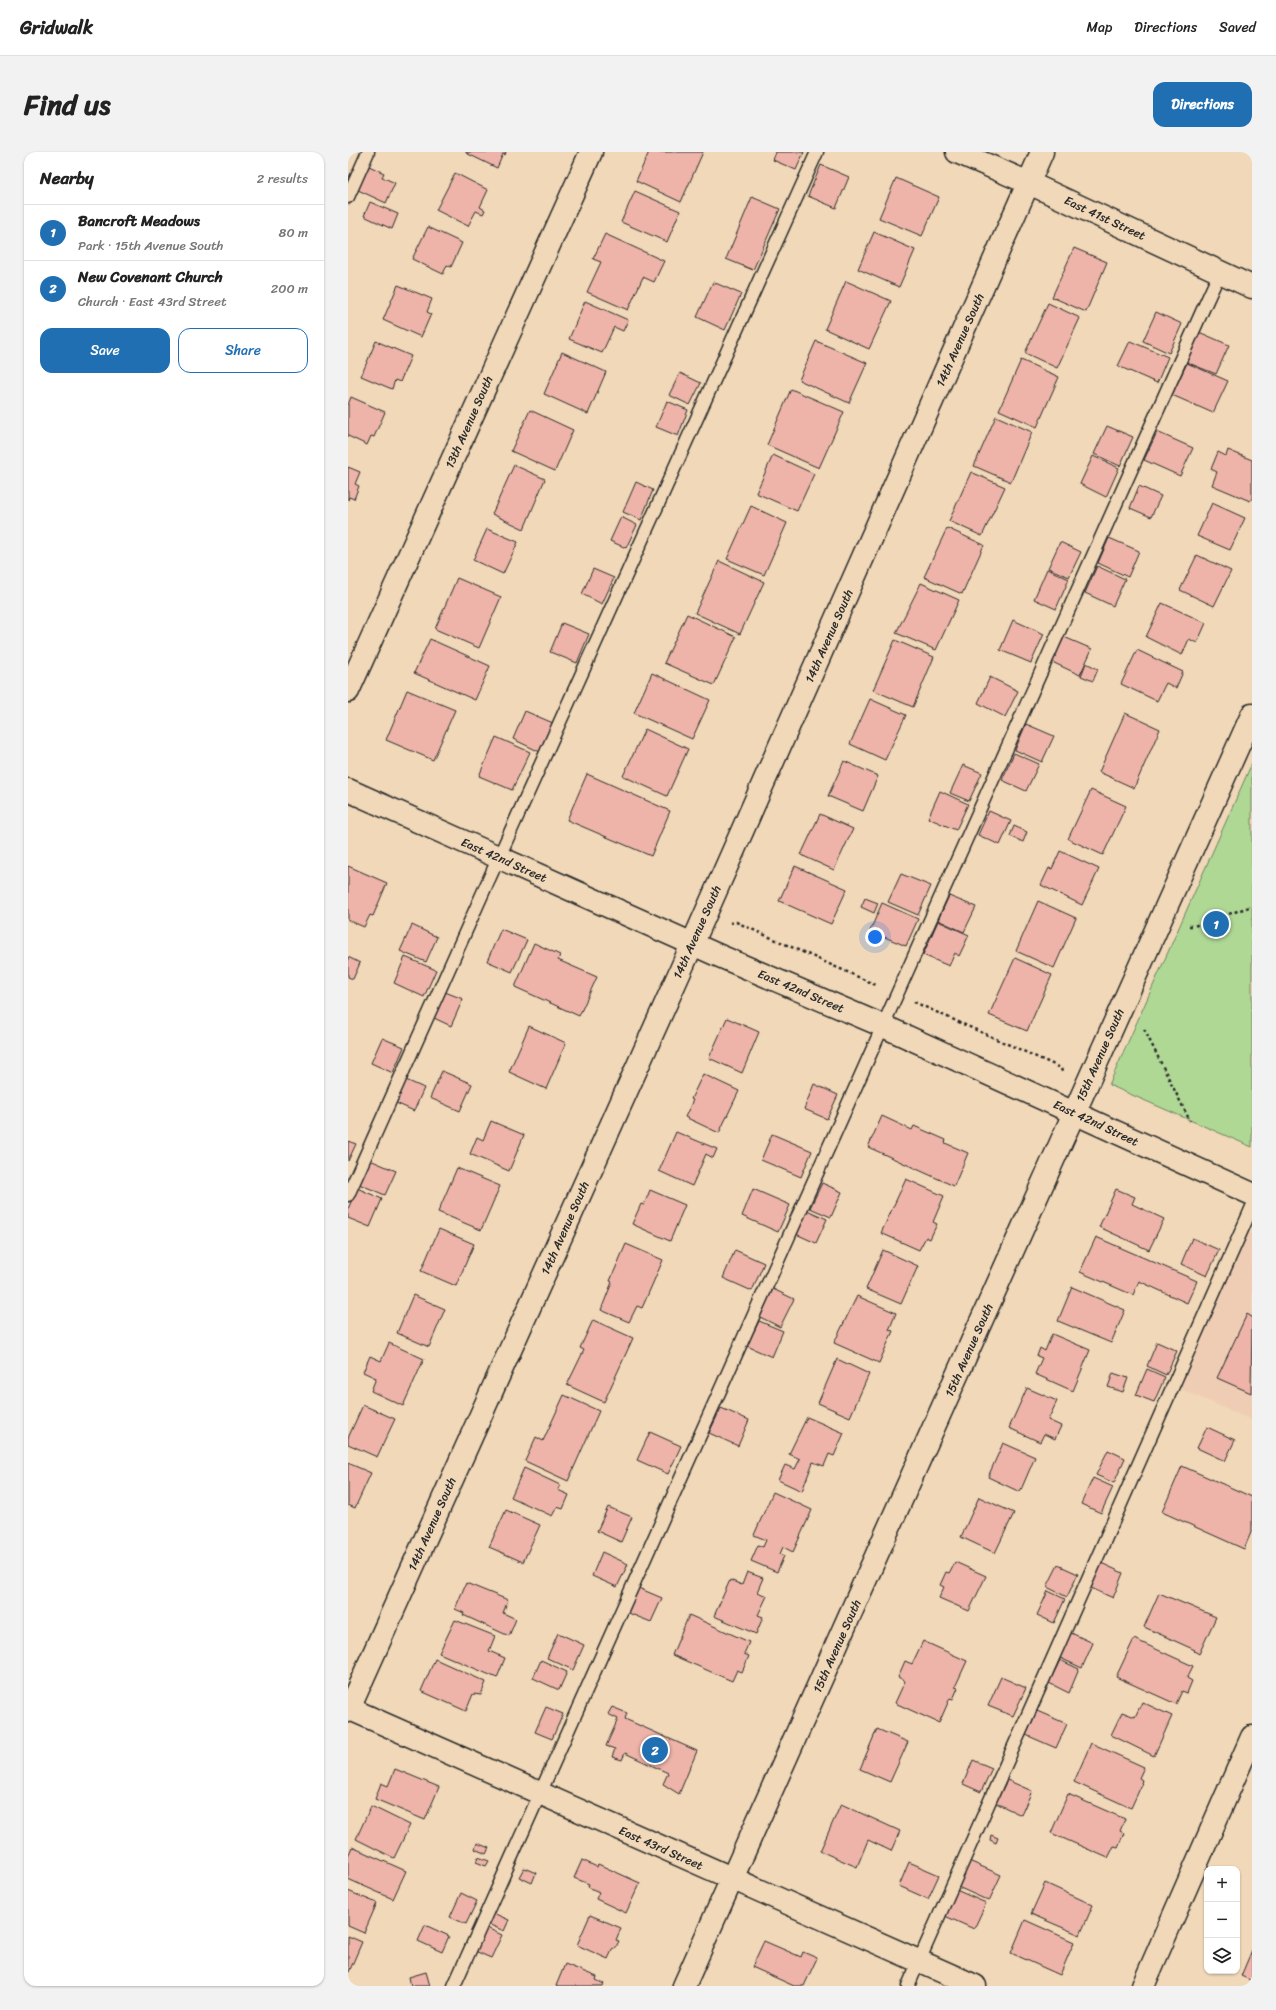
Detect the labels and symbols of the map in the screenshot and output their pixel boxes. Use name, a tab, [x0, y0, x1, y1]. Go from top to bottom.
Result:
street label: East 41st Street	[1061, 189, 1149, 247]
street label: 14th Avenue South	[930, 290, 990, 390]
street label: 13th Avenue South	[439, 372, 499, 472]
street label: 14th Avenue South	[799, 586, 859, 686]
street label: East 42nd Street	[457, 831, 551, 889]
street label: 14th Avenue South	[667, 882, 727, 982]
pin: 1	[1203, 909, 1229, 939]
your location	[865, 927, 885, 947]
street label: East 42nd Street	[754, 963, 848, 1019]
street label: 15th Avenue South	[1070, 1005, 1130, 1105]
street label: East 42nd Street	[1050, 1094, 1142, 1152]
street label: 14th Avenue South	[535, 1178, 595, 1278]
street label: 15th Avenue South	[939, 1300, 999, 1400]
street label: 14th Avenue South	[402, 1474, 462, 1574]
street label: 15th Avenue South	[807, 1596, 867, 1696]
pin: 2	[642, 1735, 668, 1765]
street label: East 43rd Street	[615, 1820, 707, 1876]

